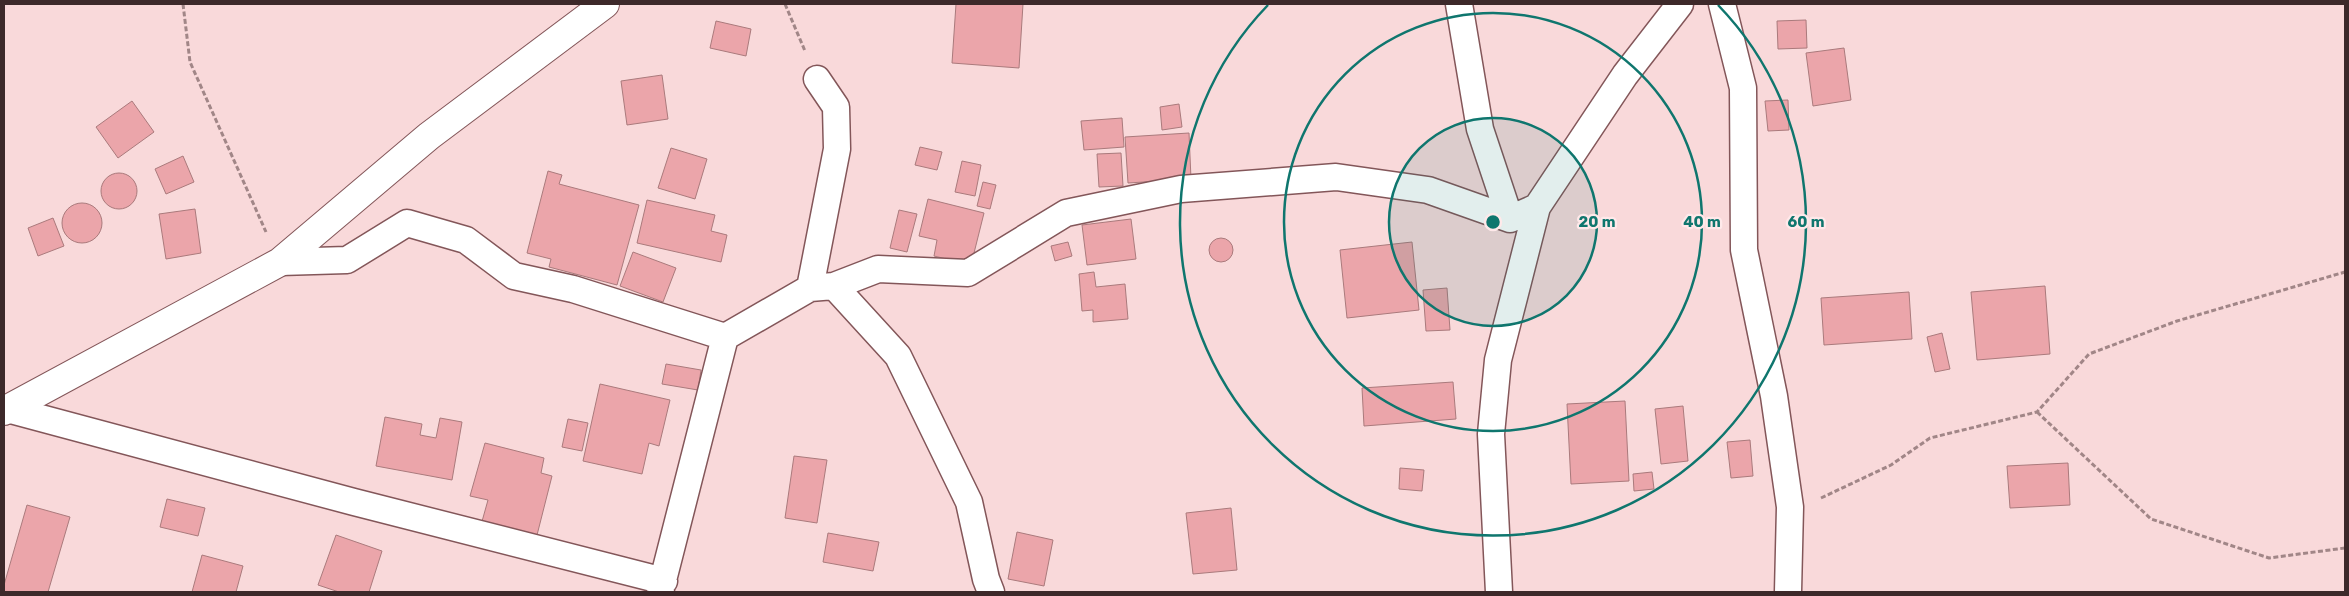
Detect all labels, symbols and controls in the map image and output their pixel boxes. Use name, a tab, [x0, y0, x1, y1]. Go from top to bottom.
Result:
centre of rings	[1484, 213, 1502, 231]
text: 20 m	[1579, 213, 1615, 231]
text: 40 m	[1683, 213, 1721, 231]
text: 60 m	[1788, 213, 1824, 231]

